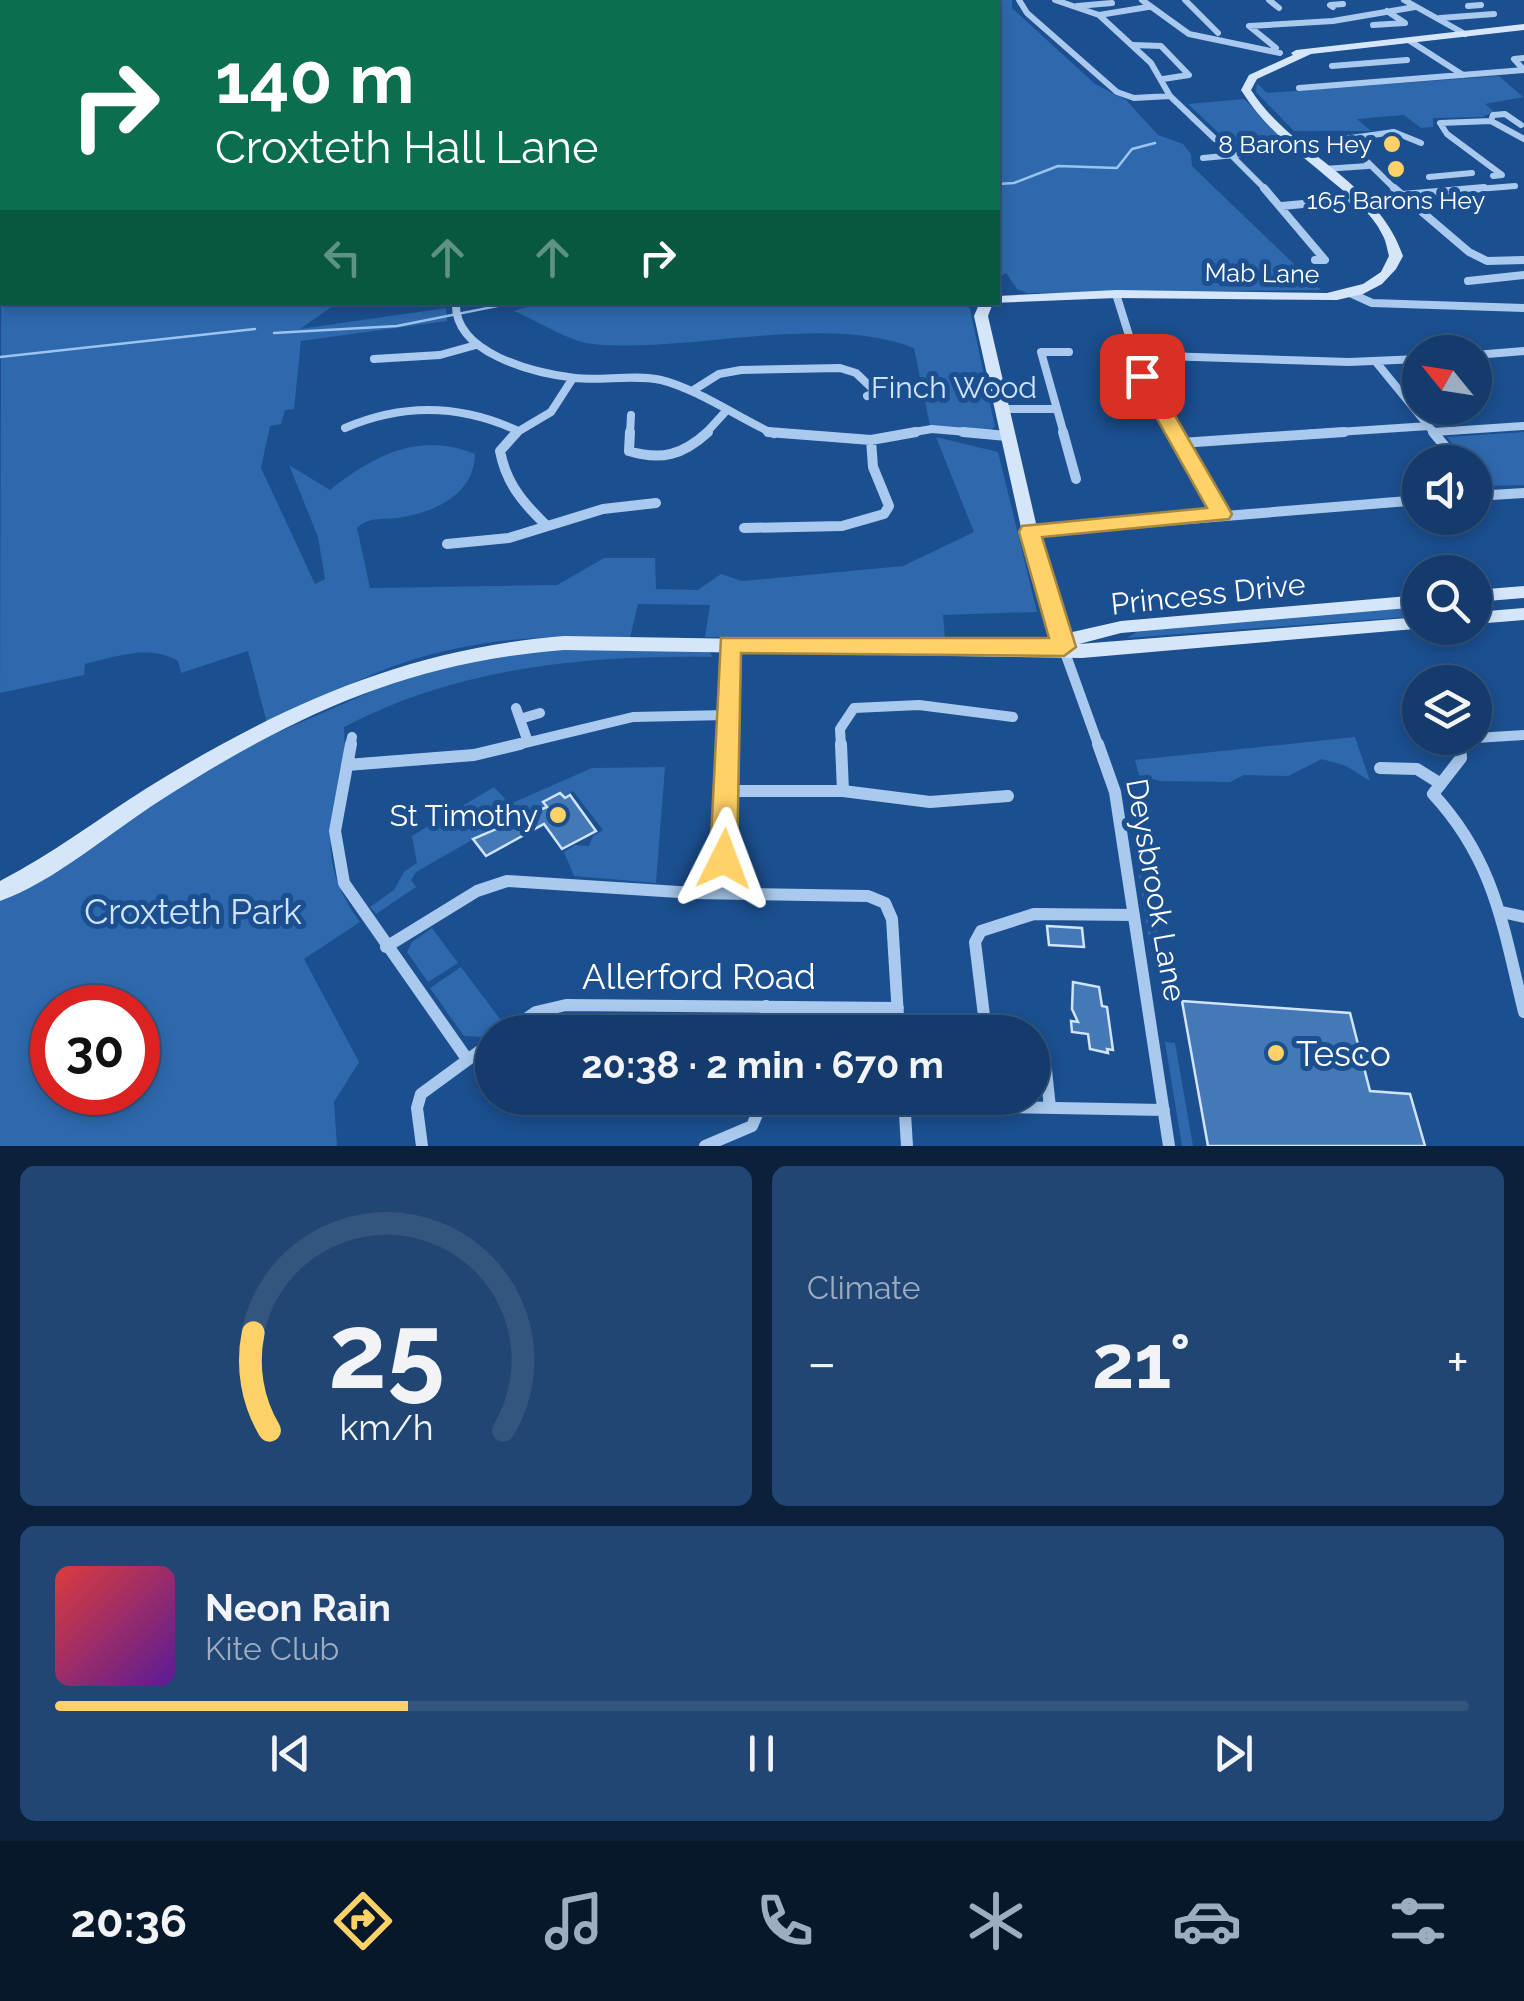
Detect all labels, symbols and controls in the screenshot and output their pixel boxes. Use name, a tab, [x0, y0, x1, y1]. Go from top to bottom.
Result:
text: 140 m	[215, 37, 415, 119]
icon: right	[50, 40, 180, 170]
text: Croxteth Hall Lane	[215, 121, 599, 174]
place label: 8 Barons Hey	[1218, 129, 1372, 159]
marker: 8 Barons Hey	[1381, 133, 1403, 155]
marker: 165 Barons Hey	[1385, 158, 1407, 180]
place label: 165 Barons Hey	[1307, 185, 1486, 215]
icon: left	[315, 230, 370, 285]
icon: ahead	[420, 230, 475, 285]
icon: ahead	[525, 230, 580, 285]
icon: right	[630, 230, 685, 285]
street label: Mab Lane	[1204, 257, 1320, 289]
pin	[1100, 334, 1185, 419]
north arrow	[1402, 335, 1492, 425]
map controls	[1402, 335, 1492, 755]
icon: arrive	[1115, 349, 1170, 404]
park label: Finch Wood	[871, 370, 1037, 405]
button: sound	[1402, 445, 1492, 535]
button: search	[1402, 555, 1492, 645]
street label: Princess Drive	[1109, 566, 1307, 622]
button: layers	[1402, 665, 1492, 755]
street label: Deysbrook Lane	[1119, 776, 1193, 1004]
place label: St Timothy	[390, 798, 538, 833]
marker: St Timothy	[547, 804, 569, 826]
position arrow	[672, 807, 776, 911]
park label: Croxteth Park	[84, 891, 302, 932]
street label: Allerford Road	[582, 956, 816, 997]
speed limit sign: 30	[30, 985, 160, 1115]
place label: Tesco	[1296, 1033, 1391, 1074]
text: 20:38 · 2 min · 670 m	[581, 1042, 944, 1087]
marker: Tesco	[1265, 1042, 1287, 1064]
text: Climate	[807, 1269, 921, 1306]
text: 25	[328, 1290, 444, 1412]
text: 21°	[1092, 1317, 1191, 1406]
text: −	[807, 1330, 837, 1395]
text: +	[1446, 1330, 1469, 1395]
text: km/h	[339, 1406, 433, 1448]
text: Neon Rain	[205, 1585, 391, 1630]
text: Kite Club	[205, 1630, 339, 1667]
icon: previous	[263, 1726, 318, 1781]
icon: pause	[734, 1726, 789, 1781]
icon: next	[1206, 1726, 1261, 1781]
icon: directions	[328, 1886, 398, 1956]
icon: music	[539, 1886, 609, 1956]
icon: phone	[750, 1886, 820, 1956]
icon: climate	[961, 1886, 1031, 1956]
icon: car	[1172, 1886, 1242, 1956]
icon: filters	[1383, 1886, 1453, 1956]
text: 20:36	[71, 1895, 187, 1948]

